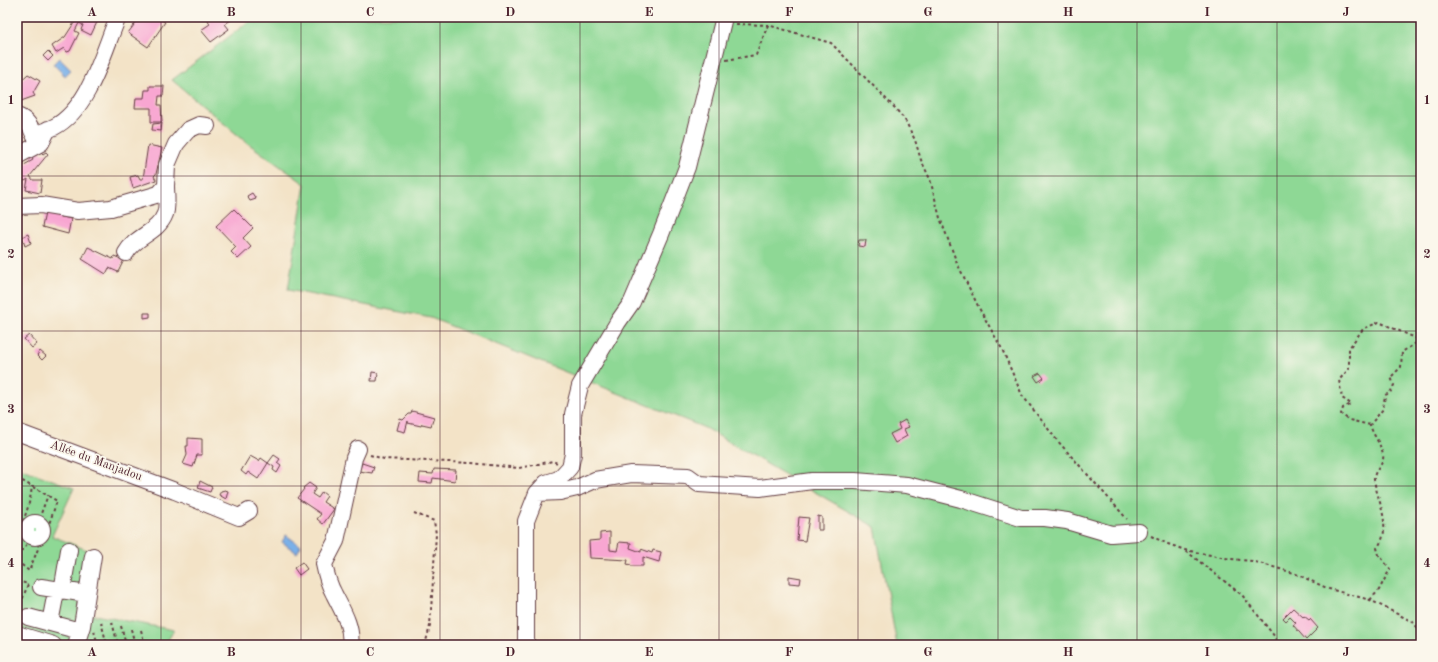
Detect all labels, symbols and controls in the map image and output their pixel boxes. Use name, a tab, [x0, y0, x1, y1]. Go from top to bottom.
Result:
text: A	[87, 6, 97, 19]
text: B	[226, 6, 236, 19]
text: C	[366, 6, 374, 19]
text: D	[505, 6, 515, 19]
text: E	[645, 6, 654, 19]
text: F	[785, 6, 794, 19]
text: G	[923, 6, 933, 19]
text: H	[1063, 6, 1074, 19]
text: I	[1204, 6, 1210, 19]
text: J	[1342, 6, 1350, 19]
text: 1	[7, 94, 15, 107]
text: 1	[1423, 94, 1431, 107]
text: 2	[7, 248, 15, 261]
text: 2	[1423, 248, 1431, 261]
text: 3	[7, 403, 15, 416]
text: 3	[1423, 403, 1431, 416]
street label: Allée du Manjadou	[48, 439, 144, 483]
text: 4	[7, 557, 15, 570]
text: 4	[1423, 557, 1431, 570]
text: A	[87, 646, 97, 659]
text: B	[226, 646, 236, 659]
text: C	[366, 646, 374, 659]
text: D	[505, 646, 515, 659]
text: E	[645, 646, 654, 659]
text: F	[785, 646, 794, 659]
text: G	[923, 646, 933, 659]
text: H	[1063, 646, 1074, 659]
text: I	[1204, 646, 1210, 659]
text: J	[1342, 646, 1350, 659]

